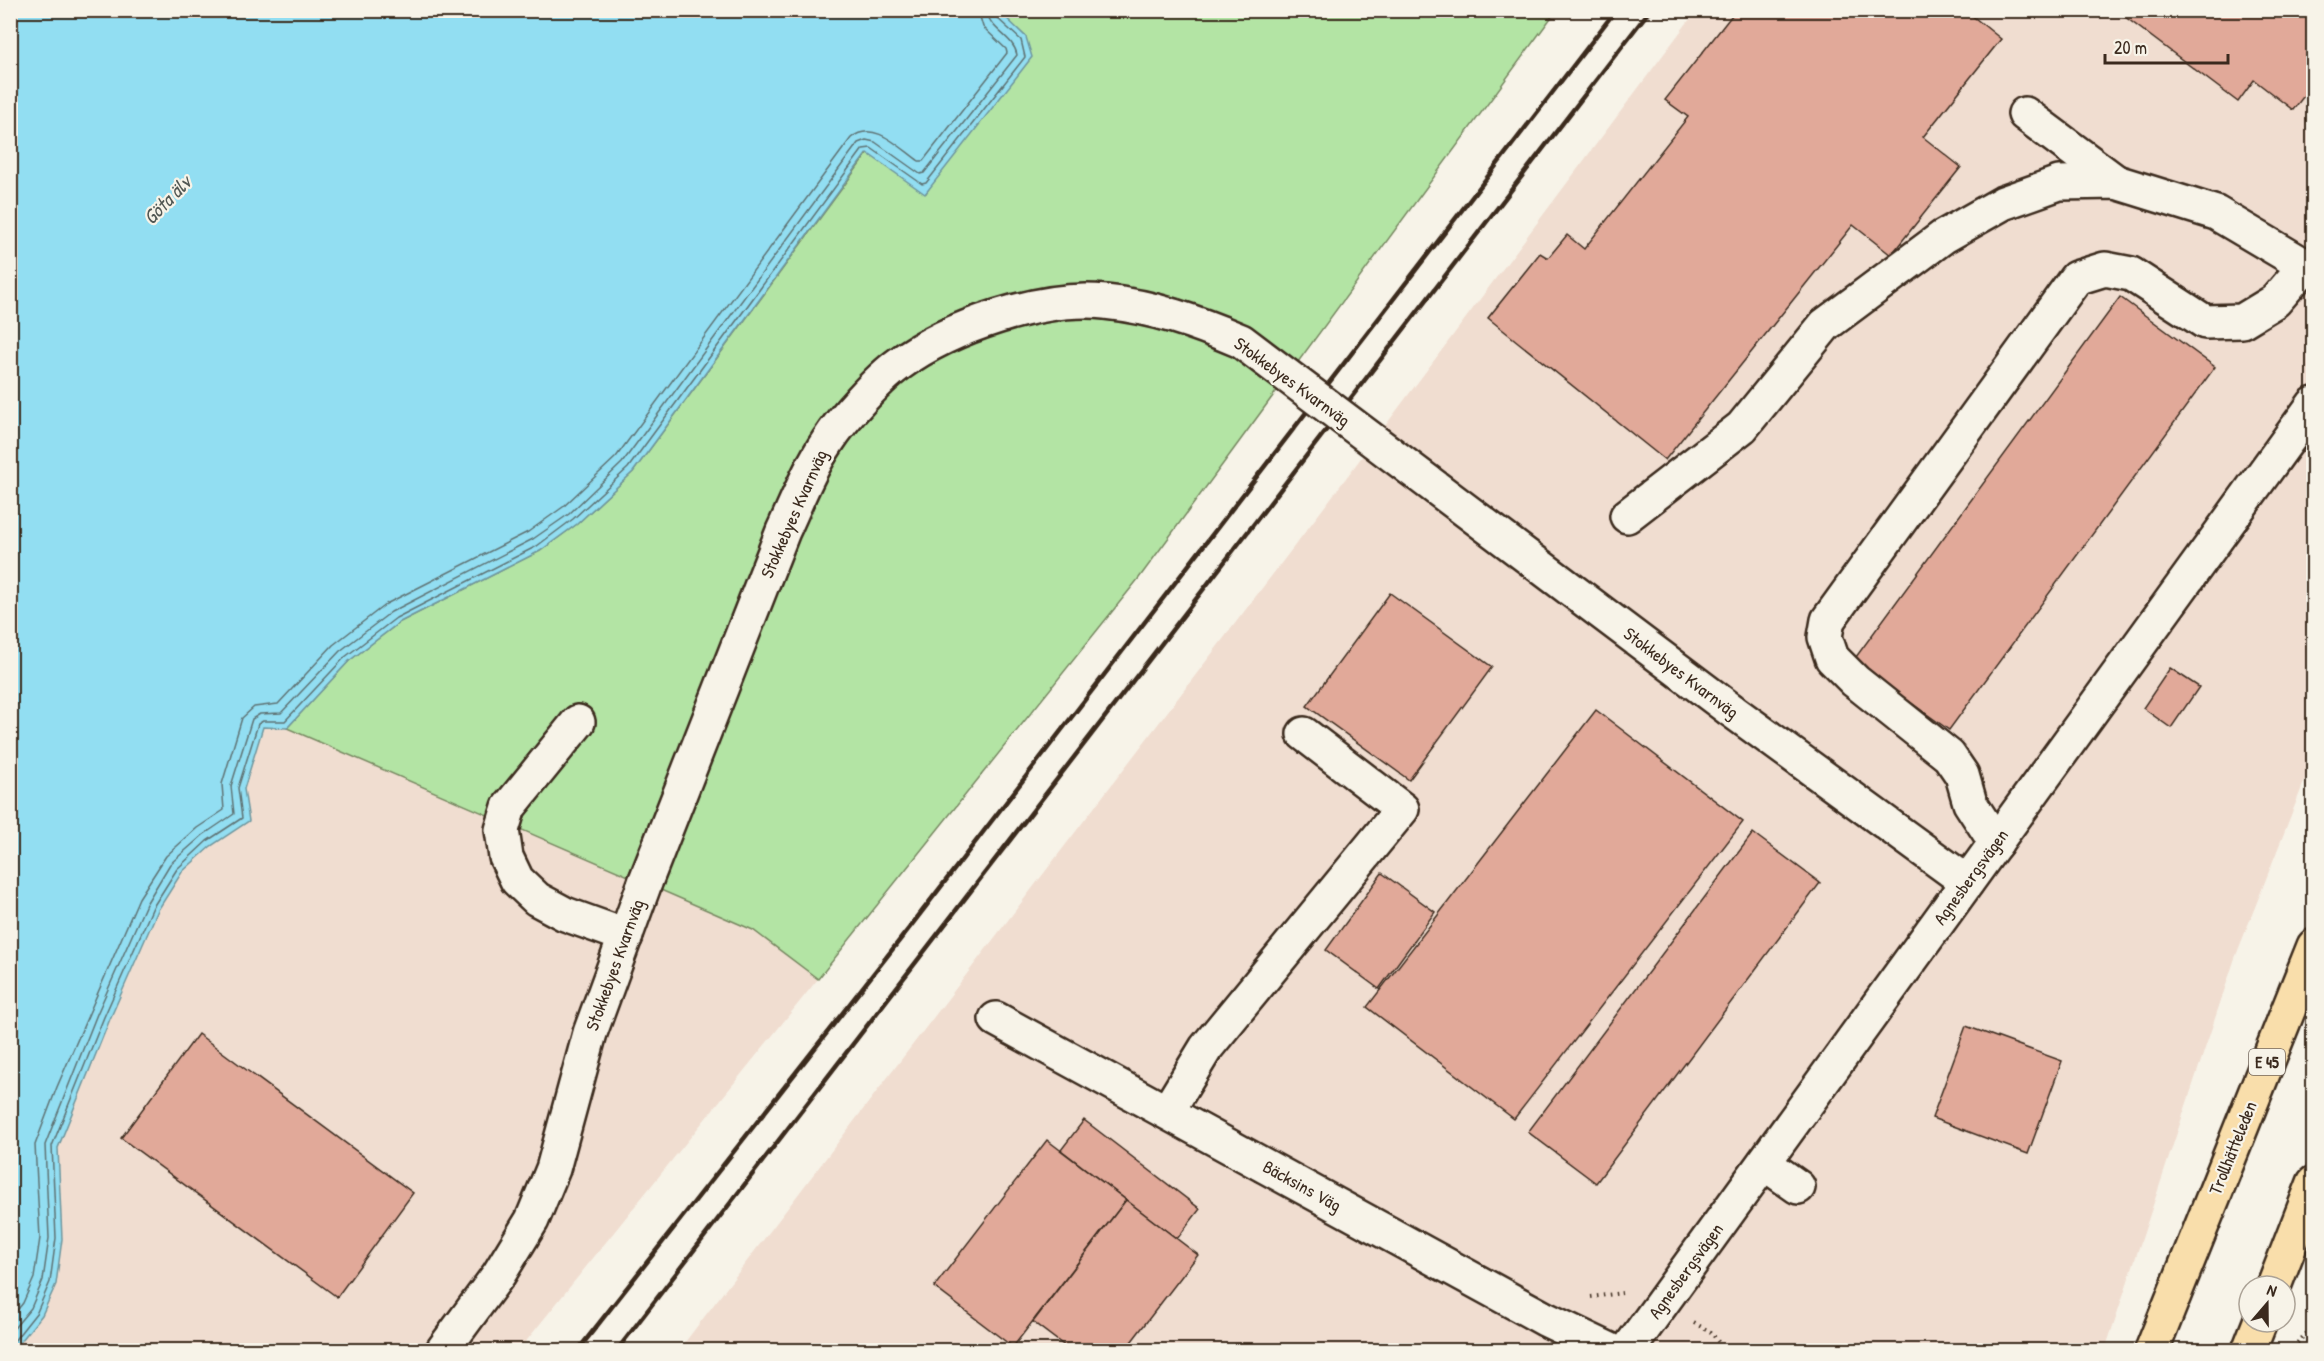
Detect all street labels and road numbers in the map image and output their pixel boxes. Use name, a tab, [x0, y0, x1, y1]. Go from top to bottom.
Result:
street label: Stokkebyes Kvarnväg	[1229, 331, 1355, 432]
street label: Stokkebyes Kvarnväg	[754, 446, 833, 582]
street label: Stokkebyes Kvarnväg	[1619, 621, 1744, 724]
street label: Agnesbergsvägen	[1927, 824, 2014, 930]
street label: Stokkebyes Kvarnväg	[579, 896, 650, 1034]
road number: E 45	[2249, 1049, 2285, 1075]
street label: Trollhätteleden	[2202, 1097, 2263, 1198]
street label: Bäcksins Väg	[1259, 1154, 1346, 1217]
street label: Agnesbergsvägen	[1642, 1218, 1729, 1324]

